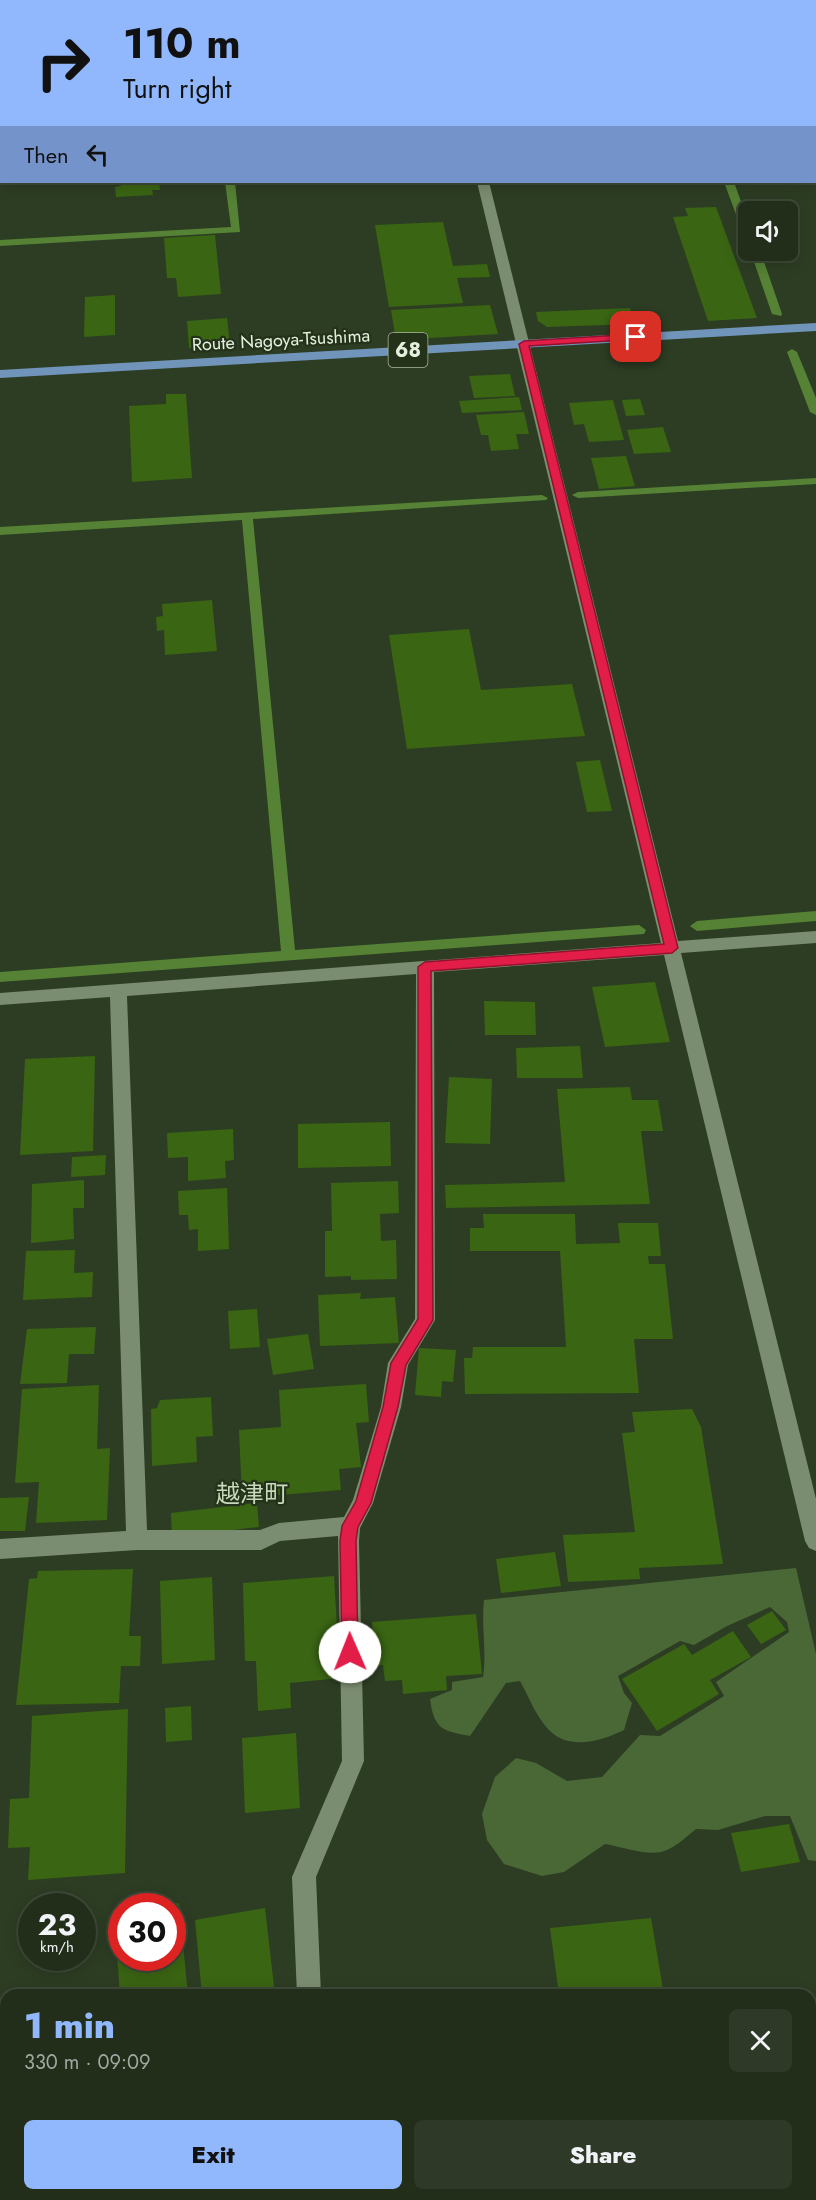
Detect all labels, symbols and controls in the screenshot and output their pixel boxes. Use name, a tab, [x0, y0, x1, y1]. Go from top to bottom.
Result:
text: 110 m	[123, 13, 241, 74]
icon: right	[24, 24, 102, 102]
text: Turn right	[123, 69, 231, 108]
icon: left	[81, 138, 114, 171]
text: Then	[24, 139, 69, 171]
map controls	[738, 201, 798, 261]
button: sound	[738, 201, 798, 261]
pin	[610, 311, 661, 362]
icon: arrive	[619, 320, 652, 353]
street label: Route Nagoya-Tsushima	[191, 322, 371, 358]
road number: 68	[388, 333, 428, 367]
district label: 越津町	[216, 1476, 288, 1511]
position arrow	[318, 1620, 382, 1684]
speed limit sign: 30	[108, 1893, 186, 1971]
text: 23	[38, 1903, 76, 1946]
text: km/h	[40, 1936, 74, 1958]
text: 1 min	[24, 1999, 115, 2051]
button: close	[729, 2009, 792, 2072]
text: 330 m · 09:09	[24, 2048, 150, 2077]
button: Exit	[24, 2120, 402, 2189]
button: Share	[414, 2120, 792, 2189]

